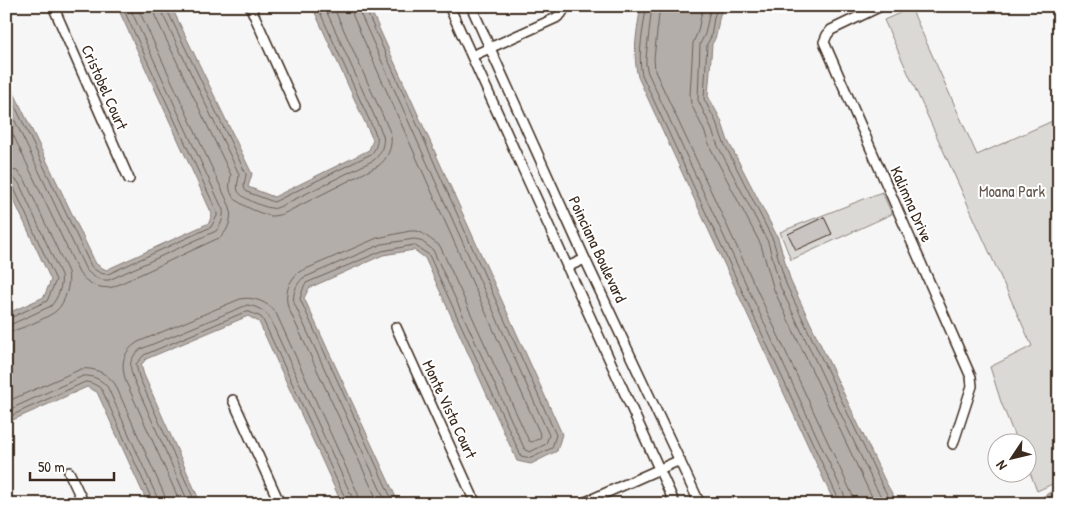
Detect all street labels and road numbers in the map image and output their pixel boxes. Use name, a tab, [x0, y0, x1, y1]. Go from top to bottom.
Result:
street label: Cristobel Court	[76, 41, 134, 133]
street label: Kalimna Drive	[886, 163, 939, 246]
street label: Poinciana Boulevard	[564, 192, 632, 306]
street label: Monte Vista Court	[418, 356, 483, 462]

